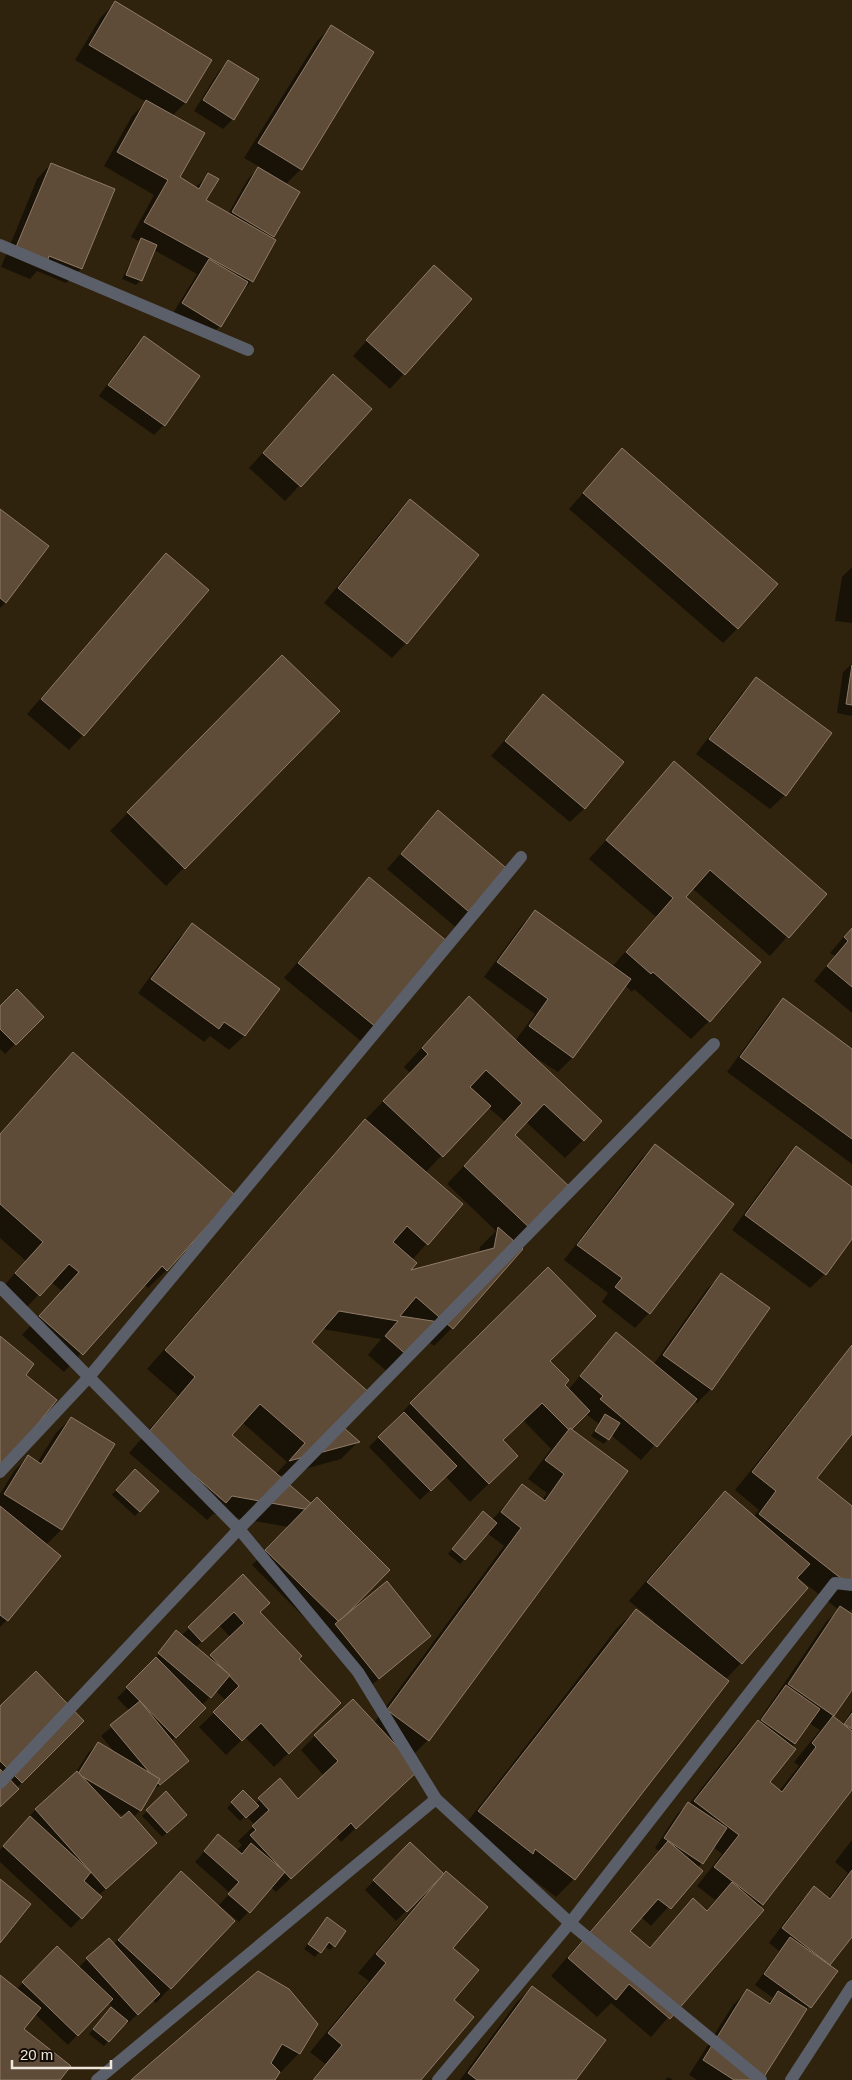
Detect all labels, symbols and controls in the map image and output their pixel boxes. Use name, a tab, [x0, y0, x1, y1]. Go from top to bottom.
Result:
scale bar	[12, 2038, 111, 2070]
text: 20 m	[20, 2046, 53, 2063]

